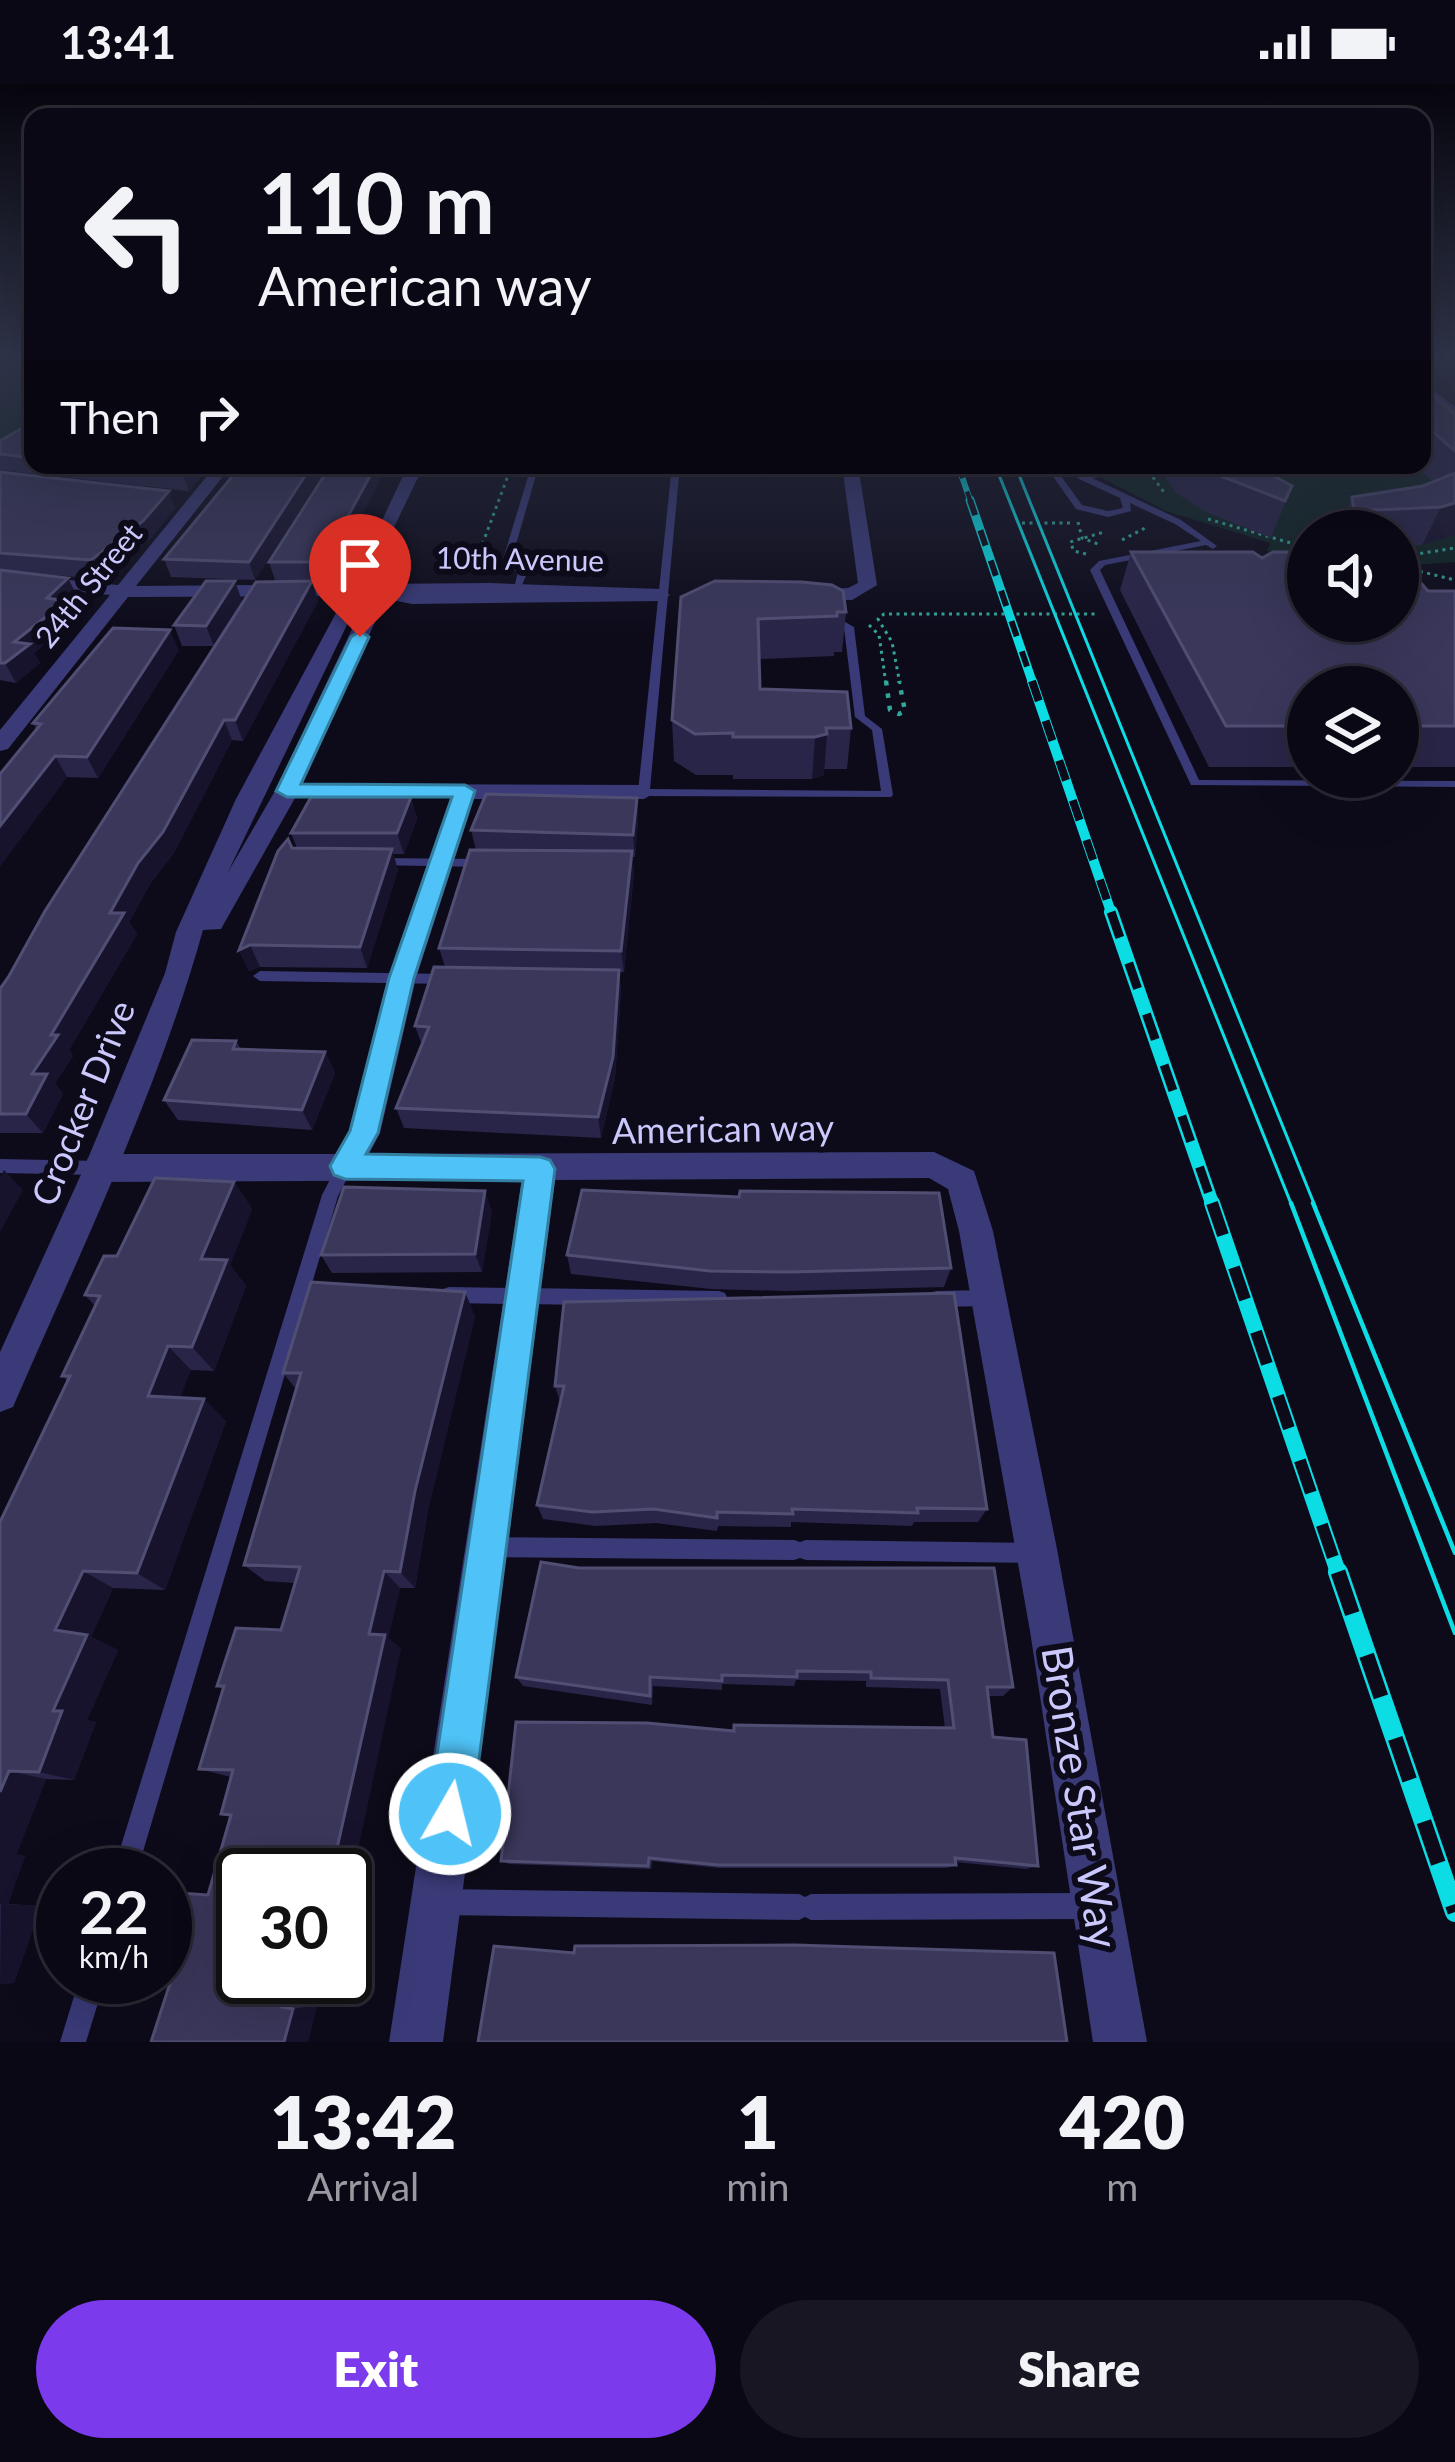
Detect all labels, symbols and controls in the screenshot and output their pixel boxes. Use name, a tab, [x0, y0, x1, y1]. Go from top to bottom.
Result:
text: 13:41	[60, 15, 176, 69]
text: 110 m	[258, 151, 495, 252]
icon: left	[60, 156, 216, 312]
text: American way	[258, 253, 592, 318]
icon: right	[184, 384, 250, 450]
text: Then	[60, 390, 160, 444]
map controls	[1287, 510, 1419, 798]
button: sound	[1287, 510, 1419, 642]
pin	[309, 514, 411, 637]
street label: 24th Street	[27, 515, 148, 654]
icon: arrive	[327, 532, 393, 598]
street label: 10th Avenue	[436, 539, 604, 577]
button: layers	[1287, 666, 1419, 798]
street label: Crocker Drive	[21, 994, 143, 1212]
street label: American way	[611, 1104, 835, 1152]
street label: Bronze Star Way	[1032, 1642, 1130, 1952]
position arrow	[387, 1751, 513, 1877]
speed limit sign: 30	[216, 1848, 372, 2004]
text: 22	[79, 1875, 149, 1947]
text: km/h	[79, 1938, 149, 1974]
text: 13:42	[270, 2078, 456, 2164]
text: 1	[737, 2078, 779, 2164]
text: 420	[1060, 2078, 1185, 2164]
text: Arrival	[307, 2163, 419, 2209]
text: min	[726, 2163, 790, 2209]
text: m	[1106, 2163, 1138, 2209]
button: Exit	[36, 2300, 716, 2438]
button: Share	[740, 2300, 1419, 2438]

